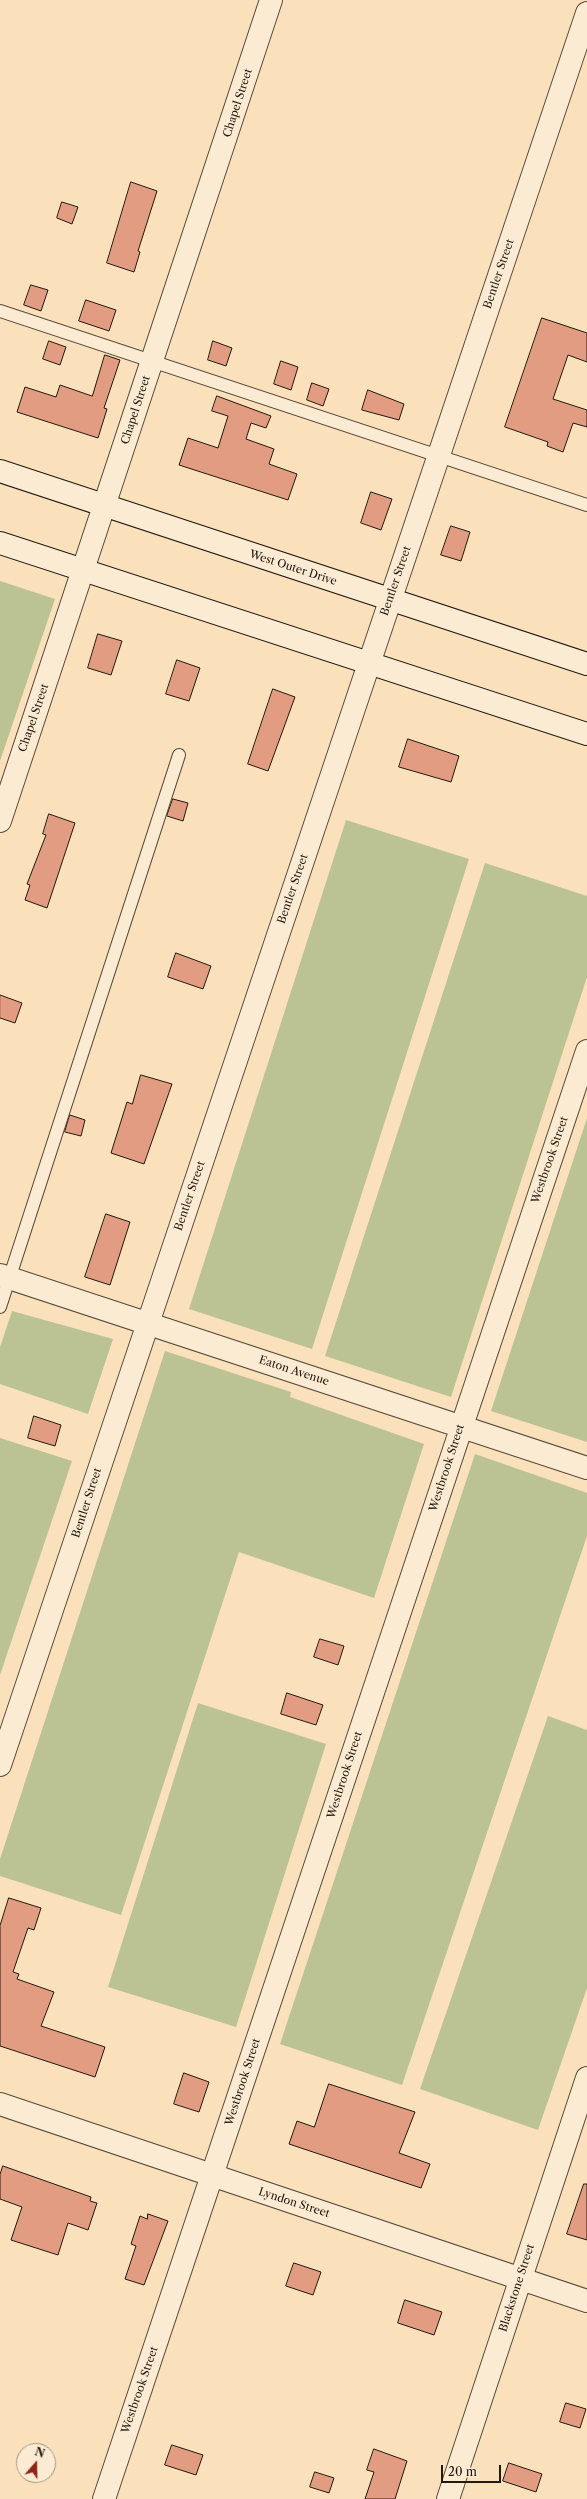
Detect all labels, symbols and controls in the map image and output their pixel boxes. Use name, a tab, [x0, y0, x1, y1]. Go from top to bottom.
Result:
street label: Chapel Street	[221, 67, 255, 139]
street label: Bentler Street	[481, 237, 517, 311]
street label: Chapel Street	[119, 374, 153, 446]
street label: Bentler Street	[378, 544, 414, 618]
street label: West Outer Drive	[248, 548, 338, 588]
street label: Chapel Street	[16, 682, 52, 754]
street label: Bentler Street	[275, 852, 311, 926]
street label: Westbrook Street	[529, 1115, 571, 1205]
street label: Bentler Street	[172, 1159, 208, 1233]
street label: Eaton Avenue	[257, 1353, 331, 1389]
street label: Westbrook Street	[427, 1423, 467, 1513]
street label: Bentler Street	[69, 1466, 105, 1540]
street label: Westbrook Street	[325, 1730, 365, 1820]
street label: Westbrook Street	[223, 2037, 263, 2127]
street label: Lyndon Street	[257, 2185, 331, 2221]
street label: Blackstone Street	[497, 2243, 537, 2333]
street label: Westbrook Street	[119, 2345, 161, 2435]
north arrow	[16, 2443, 56, 2483]
text: N	[33, 2444, 47, 2461]
scale bar	[443, 2457, 503, 2483]
text: 20 m	[448, 2464, 477, 2479]

